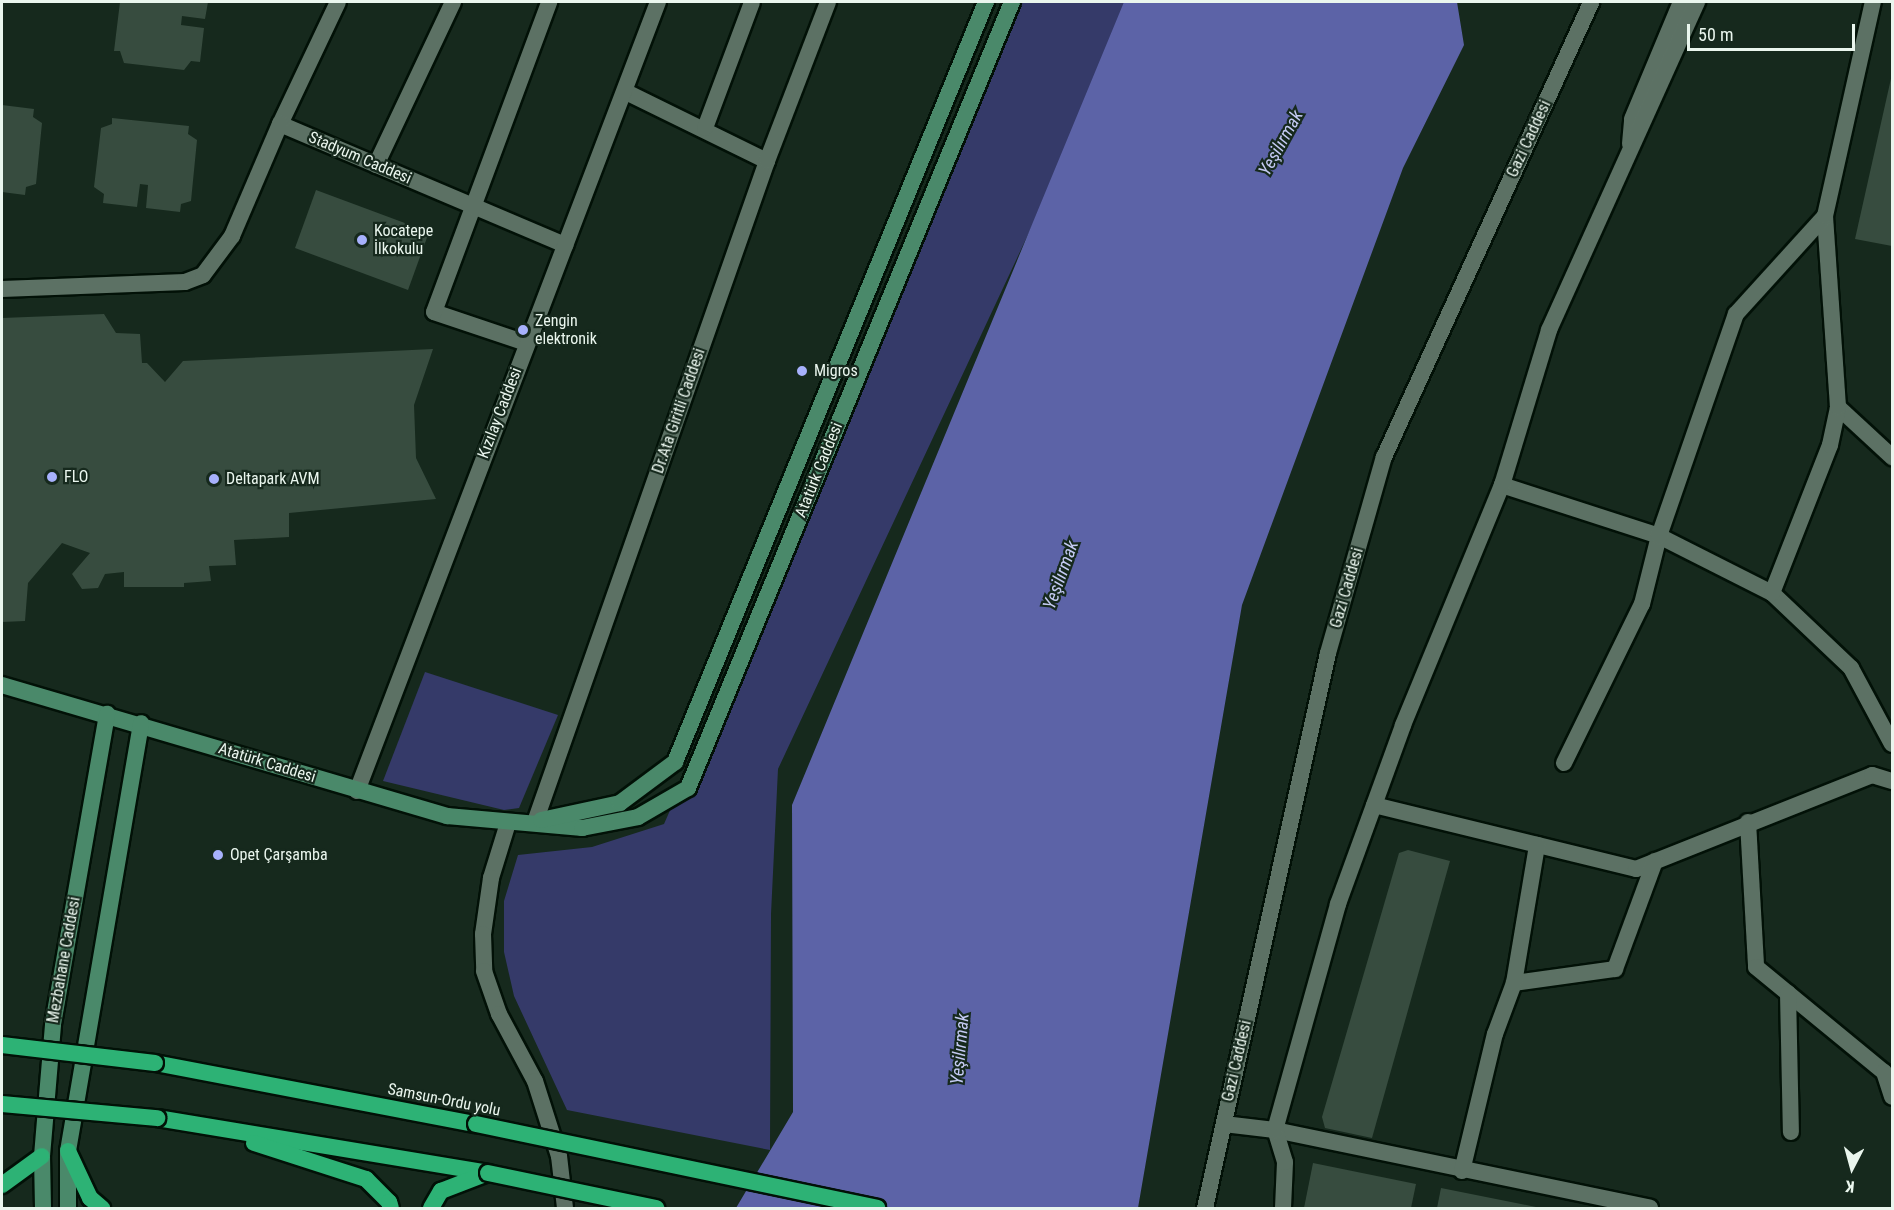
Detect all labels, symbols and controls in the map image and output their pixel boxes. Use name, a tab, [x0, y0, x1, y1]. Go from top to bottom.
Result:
scale bar	[1690, 12, 1858, 50]
text: 50 m	[1698, 24, 1733, 45]
street label: Gazi Caddesi	[1503, 98, 1555, 180]
water label: Yeşilırmak	[1254, 106, 1308, 180]
street label: Stadyum Caddesi	[306, 128, 414, 188]
place label: Kocatepe İlkokulu	[374, 221, 433, 259]
marker: Kocatepe İlkokulu	[355, 233, 369, 247]
place label: Zengin elektronik	[535, 311, 597, 349]
marker: Zengin elektronik	[516, 323, 530, 337]
street label: Dr.Ata Giritli Caddesi	[649, 346, 709, 476]
place label: Migros	[814, 361, 858, 381]
marker: Migros	[795, 364, 809, 378]
street label: Kızılay Caddesi	[474, 365, 526, 461]
street label: Atatürk Caddesi	[791, 420, 847, 520]
place label: FLO	[64, 467, 88, 487]
place label: Deltapark AVM	[226, 469, 320, 489]
marker: FLO	[45, 470, 59, 484]
marker: Deltapark AVM	[207, 472, 221, 486]
water label: Yeşilırmak	[1039, 538, 1083, 612]
street label: Gazi Caddesi	[1326, 546, 1368, 630]
street label: Atatürk Caddesi	[216, 739, 318, 787]
place label: Opet Çarşamba	[230, 845, 328, 865]
marker: Opet Çarşamba	[211, 848, 225, 862]
street label: Mezbahane Caddesi	[43, 896, 85, 1024]
water label: Yeşilırmak	[946, 1012, 974, 1086]
street label: Gazi Caddesi	[1218, 1019, 1256, 1103]
street label: Samsun-Ordu yolu	[386, 1080, 502, 1120]
north arrow	[1822, 1138, 1882, 1198]
text: K	[1845, 1176, 1855, 1196]

